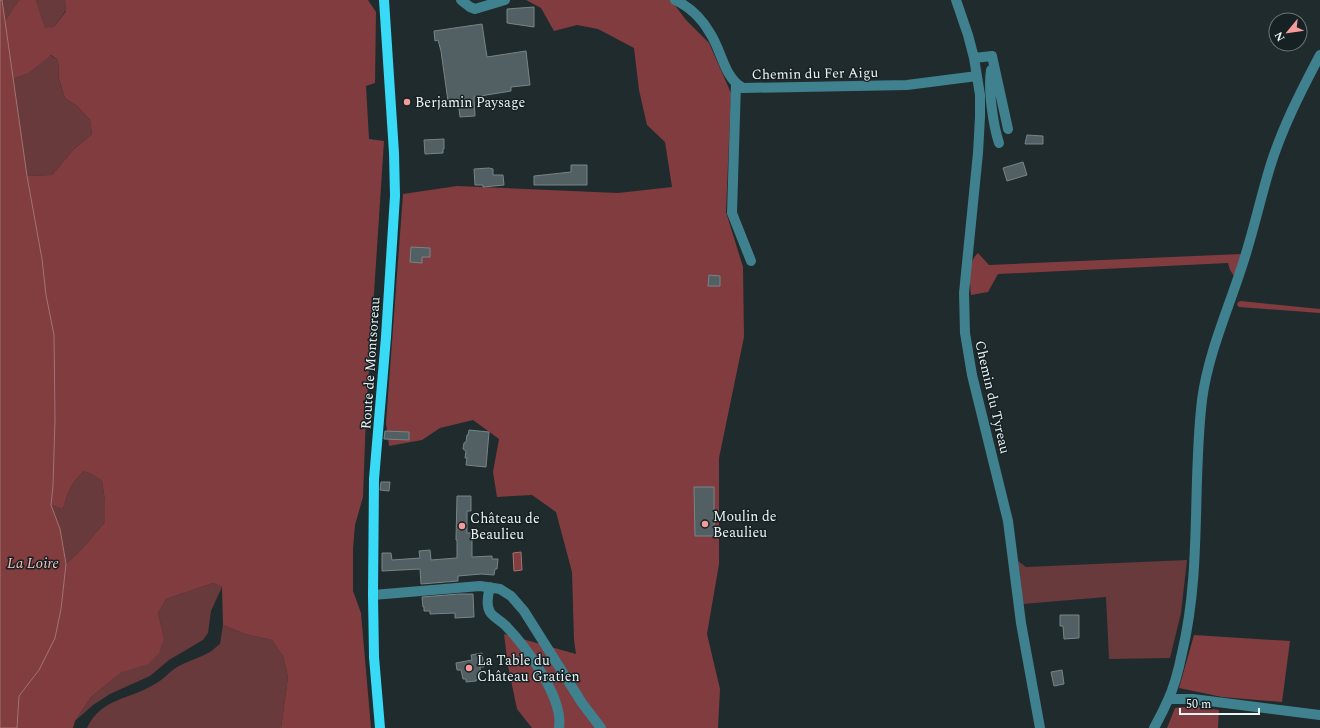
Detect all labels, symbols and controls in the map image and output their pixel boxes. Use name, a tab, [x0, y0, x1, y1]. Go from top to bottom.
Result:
north arrow	[1268, 12, 1308, 52]
text: N	[1270, 29, 1289, 45]
street label: Chemin du Fer Aigu	[751, 62, 879, 85]
place label: Berjamin Paysage	[415, 92, 525, 113]
marker: Berjamin Paysage	[402, 97, 412, 107]
street label: Route de Montsoreau	[355, 296, 386, 430]
street label: Chemin du Tyreau	[969, 338, 1016, 456]
place label: Moulin de Beaulieu	[713, 506, 777, 543]
place label: Château de Beaulieu	[470, 508, 540, 545]
marker: Moulin de Beaulieu	[700, 519, 710, 529]
marker: Château de Beaulieu	[457, 521, 467, 531]
water label: La Loire	[7, 552, 59, 575]
place label: La Table du Château Gratien	[477, 650, 580, 687]
marker: La Table du Château Gratien	[464, 663, 474, 673]
scale bar	[1180, 690, 1259, 716]
text: 50 m	[1186, 695, 1211, 714]

